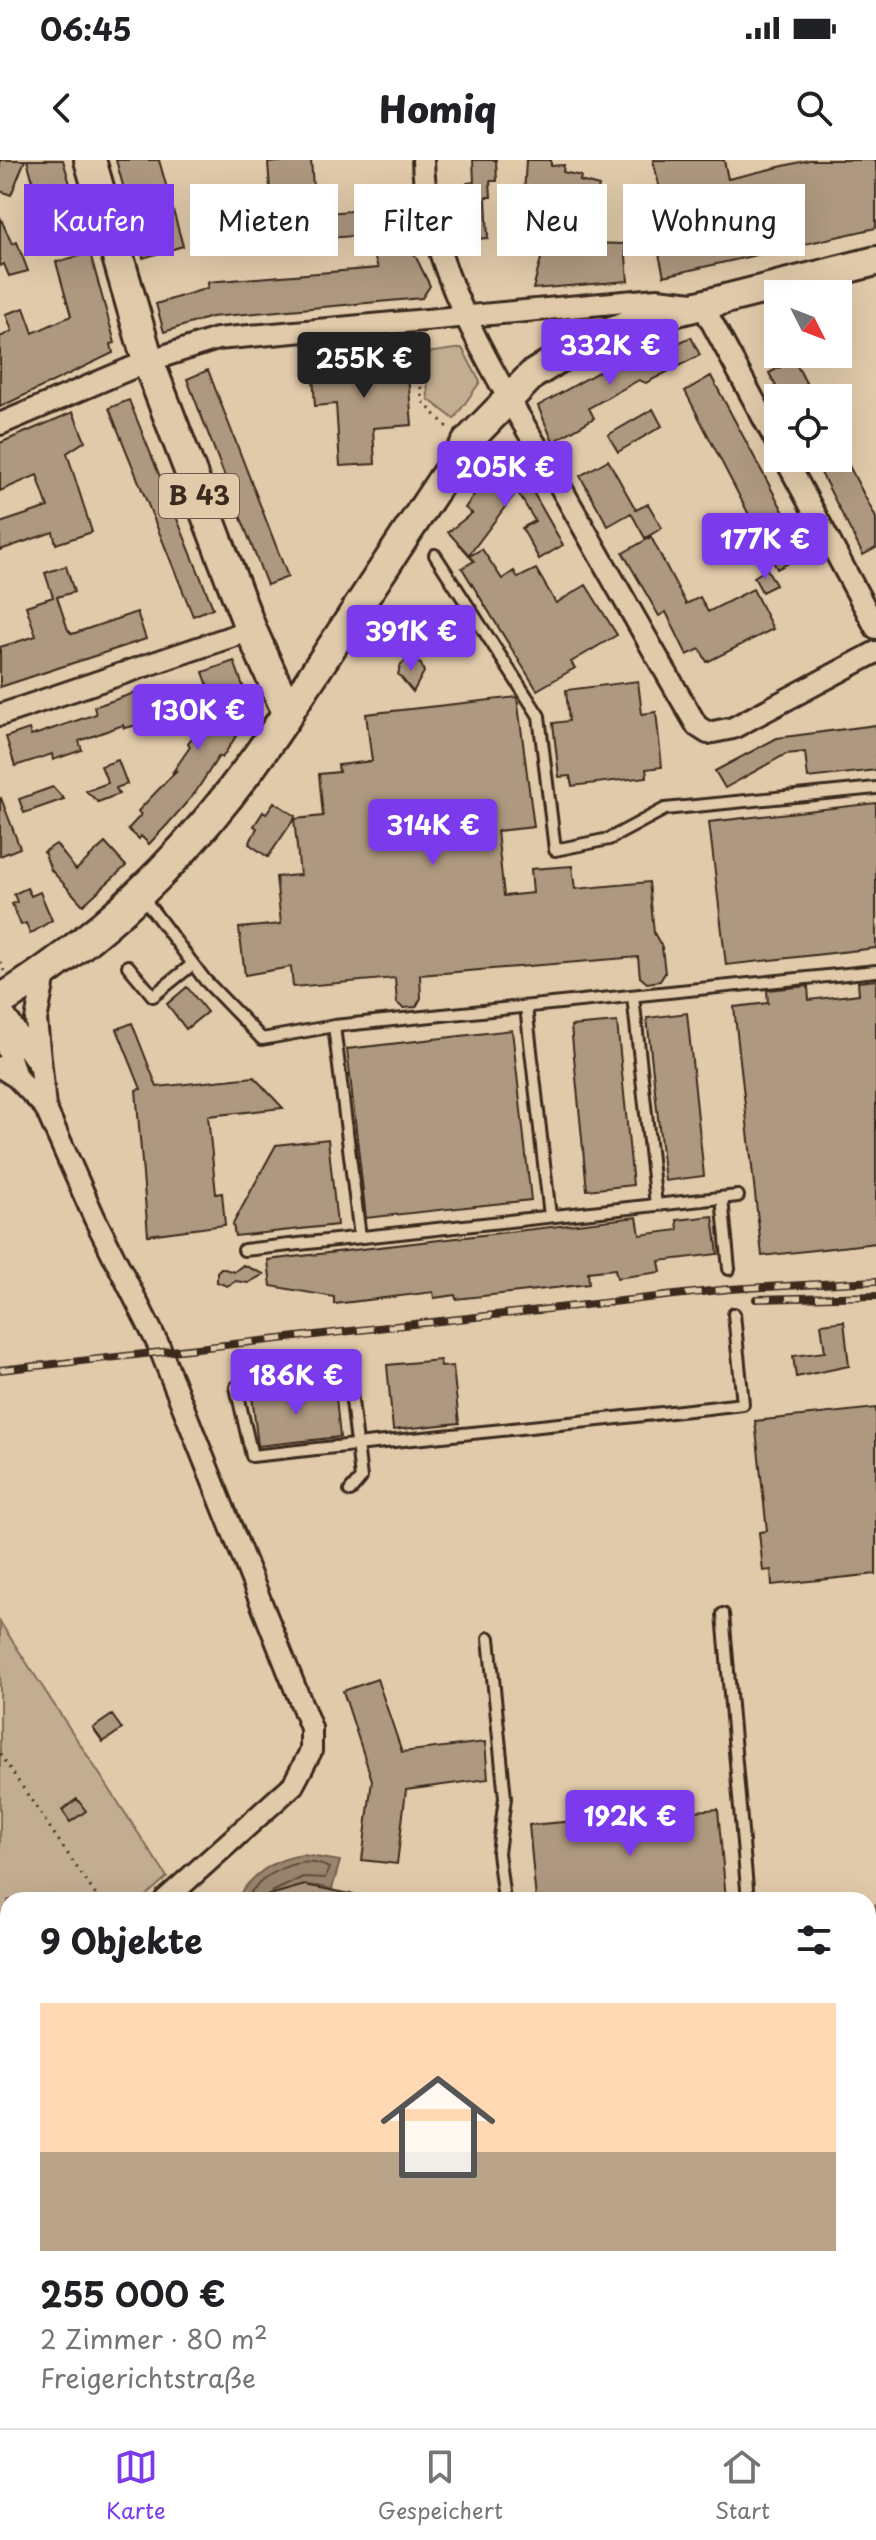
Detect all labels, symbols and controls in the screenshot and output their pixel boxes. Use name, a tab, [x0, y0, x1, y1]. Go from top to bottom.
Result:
text: 06:45	[40, 6, 132, 51]
text: Homiq	[379, 81, 497, 135]
icon: back	[40, 86, 84, 130]
icon: search	[792, 86, 836, 130]
chip: Kaufen	[24, 184, 174, 256]
chip: Mieten	[190, 184, 338, 256]
chip: Filter	[354, 184, 481, 256]
chip: Neu	[497, 184, 607, 256]
chip: Wohnung	[623, 184, 805, 256]
north arrow	[764, 280, 852, 368]
map controls	[764, 280, 852, 472]
pin: 332K €	[545, 319, 675, 387]
text: 332K €	[559, 325, 661, 364]
pin: 255K €	[299, 332, 429, 400]
text: 255K €	[315, 338, 413, 377]
button: locate	[764, 384, 852, 472]
pin: 205K €	[440, 441, 570, 509]
text: 205K €	[455, 447, 555, 486]
road number: B 43	[159, 474, 239, 518]
pin: 177K €	[700, 513, 830, 581]
text: 177K €	[720, 519, 810, 558]
pin: 391K €	[346, 605, 476, 673]
text: 391K €	[365, 611, 457, 650]
pin: 130K €	[133, 684, 263, 752]
text: 130K €	[151, 690, 245, 729]
pin: 314K €	[368, 799, 498, 867]
text: 314K €	[386, 805, 480, 844]
pin: 186K €	[231, 1349, 361, 1417]
text: 186K €	[249, 1355, 343, 1394]
pin: 192K €	[565, 1790, 695, 1858]
text: 192K €	[583, 1796, 677, 1835]
text: 9 Objekte	[40, 1914, 203, 1966]
icon: filters	[792, 1918, 836, 1962]
icon: home	[366, 2055, 510, 2199]
text: 255 000 €	[40, 2267, 226, 2319]
text: 2 Zimmer · 80 m²	[40, 2319, 268, 2358]
text: Freigerichtstraße	[40, 2358, 256, 2397]
tab: Karte	[106, 2445, 166, 2526]
tab: Gespeichert	[378, 2445, 503, 2526]
tab: Start	[715, 2445, 770, 2526]

